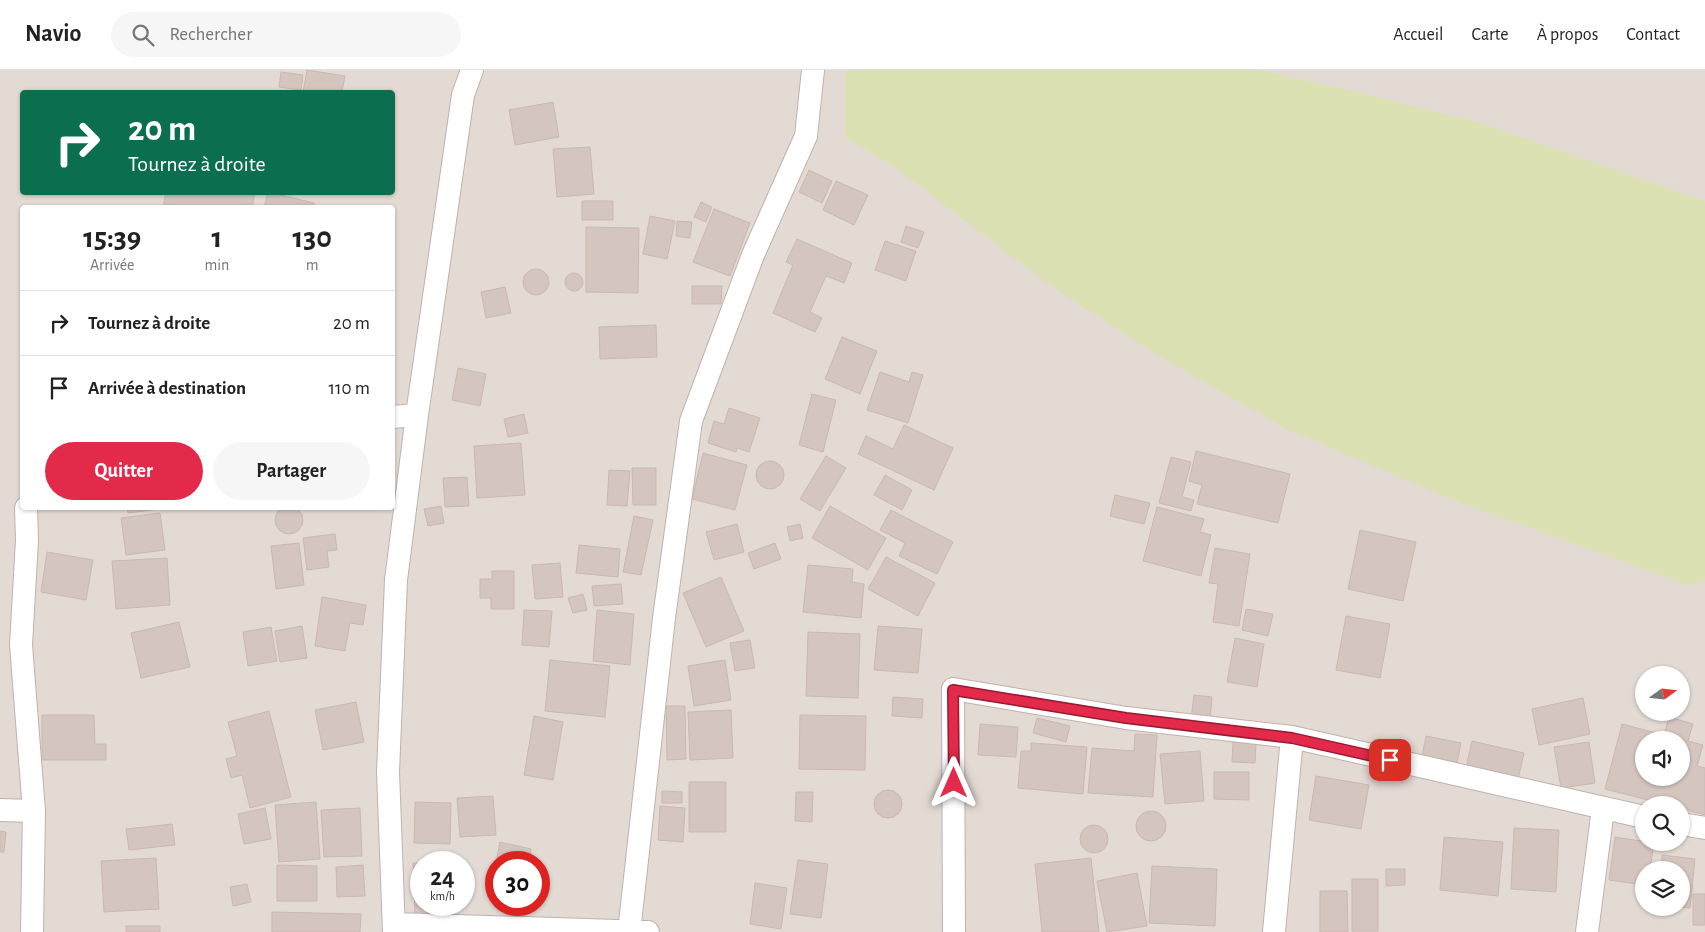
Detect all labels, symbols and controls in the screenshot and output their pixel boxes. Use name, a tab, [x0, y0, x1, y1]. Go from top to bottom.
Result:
search box	[111, 12, 461, 57]
icon: search	[129, 21, 157, 49]
text: Navio	[25, 22, 81, 46]
text: Rechercher	[169, 25, 252, 44]
text: Accueil	[1393, 26, 1444, 44]
text: Carte	[1472, 26, 1509, 44]
text: À propos	[1537, 26, 1598, 44]
text: Contact	[1626, 26, 1680, 44]
icon: right	[45, 110, 110, 175]
text: 20 m	[128, 112, 196, 147]
text: Tournez à droite	[128, 153, 266, 175]
text: 15:39	[83, 223, 141, 253]
text: 1	[211, 223, 222, 253]
text: 130	[292, 223, 332, 253]
text: Arrivée	[90, 257, 134, 273]
text: min	[204, 257, 229, 273]
text: m	[306, 257, 319, 273]
icon: right	[45, 309, 73, 337]
text: Tournez à droite	[88, 314, 210, 333]
text: 20 m	[333, 314, 370, 333]
icon: arrive	[45, 374, 73, 402]
text: Arrivée à destination	[88, 379, 246, 398]
text: 110 m	[329, 379, 370, 398]
button: Quitter	[45, 442, 203, 500]
button: Partager	[213, 442, 370, 500]
north arrow	[1635, 666, 1690, 721]
map controls	[1635, 666, 1690, 916]
button: sound	[1635, 731, 1690, 786]
pin	[1369, 739, 1411, 781]
icon: arrive	[1376, 746, 1404, 774]
position arrow	[927, 756, 979, 808]
button: search	[1635, 796, 1690, 851]
speed limit sign: 30	[485, 851, 550, 916]
button: layers	[1635, 861, 1690, 916]
text: 24	[430, 865, 455, 890]
text: km/h	[430, 890, 455, 902]

